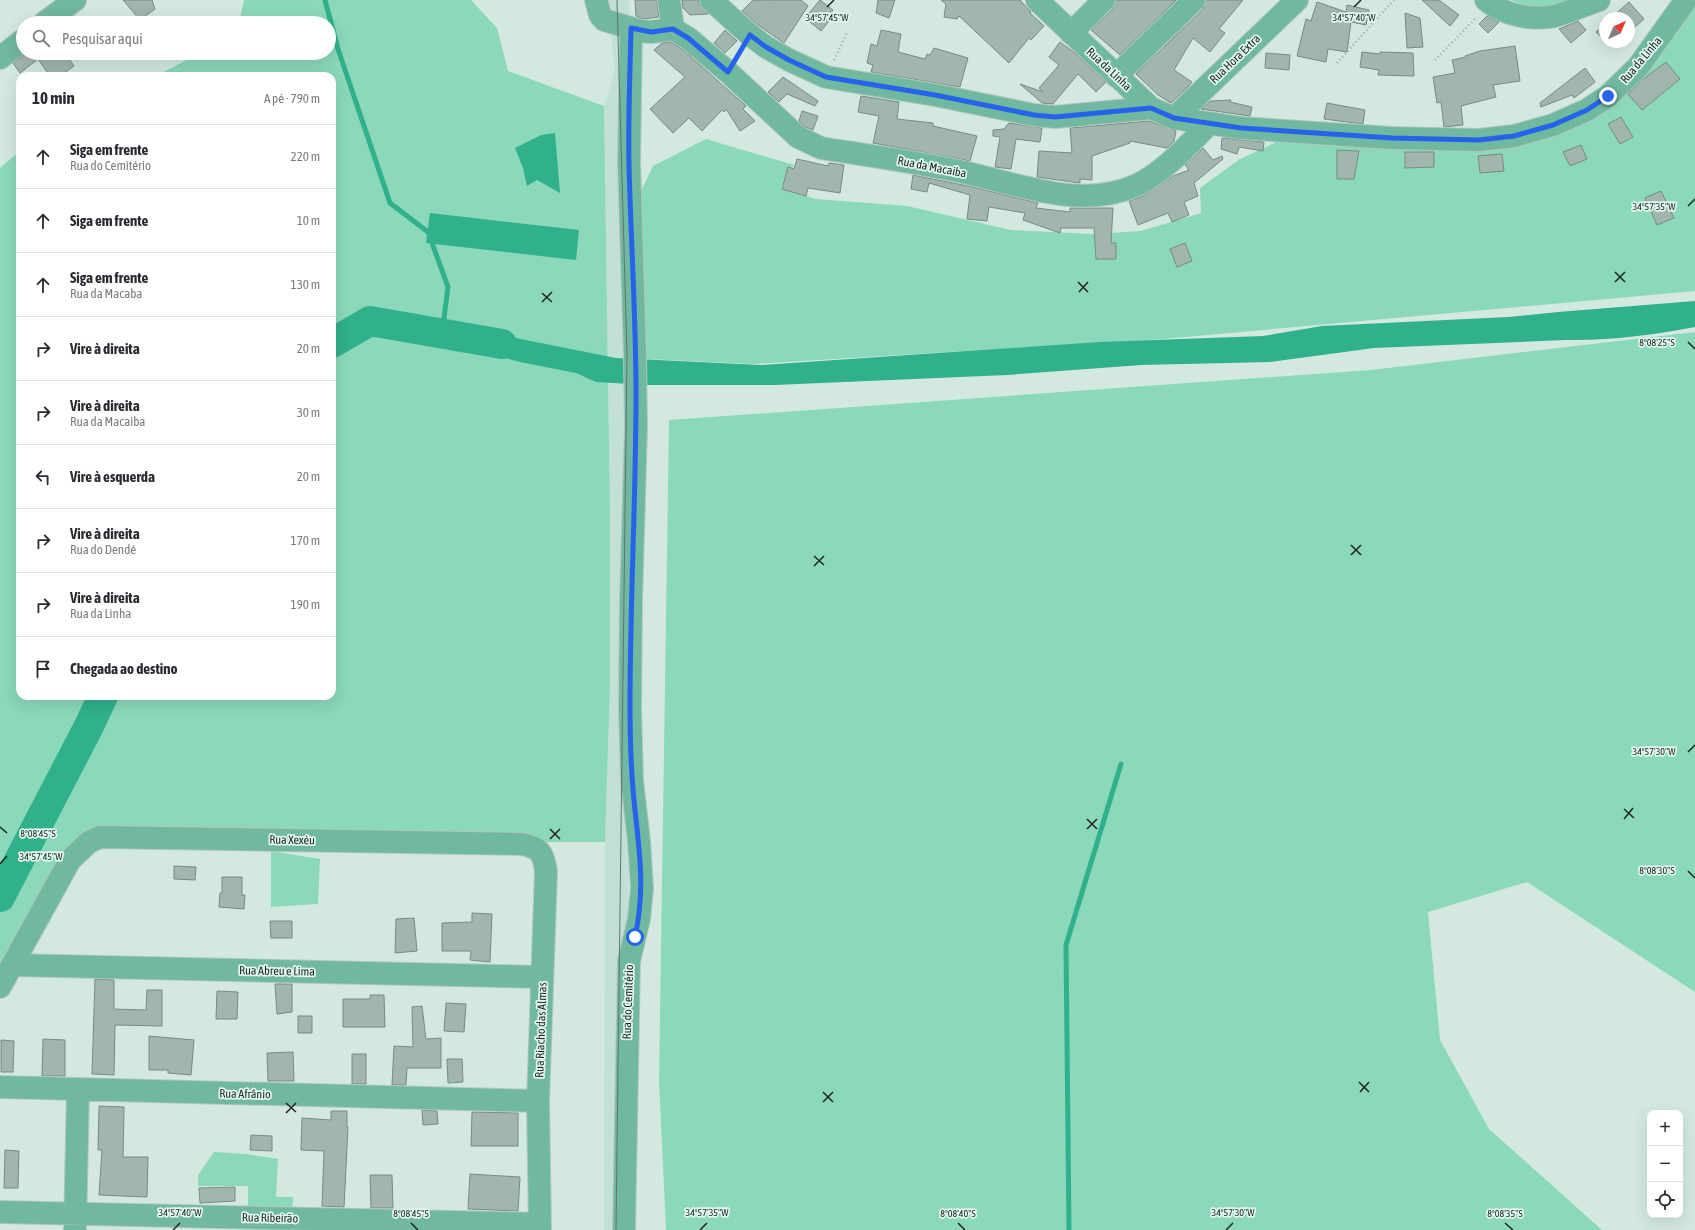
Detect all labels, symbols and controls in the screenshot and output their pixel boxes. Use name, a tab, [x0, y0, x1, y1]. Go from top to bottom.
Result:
text: 34°57'45"W	[805, 12, 849, 23]
text: 34°57'40"W	[1332, 12, 1376, 23]
north arrow	[1599, 12, 1635, 48]
search box	[16, 16, 336, 60]
icon: search	[30, 27, 52, 49]
text: Pesquisar aqui	[62, 30, 143, 47]
street label: Rua Hora Extra	[1207, 32, 1263, 86]
street label: Rua da Linha	[1617, 34, 1665, 86]
street label: Rua da Linha	[1084, 45, 1134, 93]
route end	[1599, 87, 1617, 105]
text: 10 min	[32, 88, 75, 108]
text: A pé · 790 m	[264, 91, 320, 106]
text: Siga em frente	[70, 141, 148, 158]
icon: ahead	[32, 146, 54, 168]
text: 220 m	[291, 149, 320, 164]
street label: Rua da Macaiba	[896, 153, 968, 181]
text: Rua do Cemitério	[70, 158, 151, 173]
text: 34°57'35"W	[1632, 201, 1676, 212]
icon: ahead	[32, 210, 54, 232]
text: Siga em frente	[70, 212, 148, 229]
text: 10 m	[297, 213, 320, 228]
text: Siga em frente	[70, 269, 148, 286]
icon: ahead	[32, 274, 54, 296]
text: 130 m	[291, 277, 320, 292]
text: Rua da Macaba	[70, 286, 142, 301]
text: 8°08'25"S	[1639, 337, 1675, 348]
icon: right	[32, 338, 54, 360]
text: Vire à direita	[70, 340, 140, 357]
text: 20 m	[297, 341, 320, 356]
text: Vire à direita	[70, 397, 140, 414]
icon: right	[32, 402, 54, 424]
text: 30 m	[297, 405, 320, 420]
text: Rua da Macaiba	[70, 414, 145, 429]
icon: left	[32, 466, 54, 488]
text: Vire à esquerda	[70, 468, 155, 485]
text: 20 m	[297, 469, 320, 484]
text: Vire à direita	[70, 525, 140, 542]
icon: right	[32, 530, 54, 552]
text: 170 m	[291, 533, 320, 548]
text: Rua do Dendé	[70, 542, 136, 557]
text: Vire à direita	[70, 589, 140, 606]
icon: right	[32, 594, 54, 616]
text: 190 m	[291, 597, 320, 612]
text: Rua da Linha	[70, 606, 131, 621]
icon: arrive	[32, 658, 54, 680]
text: Chegada ao destino	[70, 660, 178, 677]
text: 34°57'30"W	[1632, 746, 1676, 757]
text: 8°08'45"S	[20, 828, 56, 839]
street label: Rua Xexéu	[269, 833, 315, 847]
text: 34°57'45"W	[19, 851, 63, 862]
text: 8°08'30"S	[1639, 865, 1675, 876]
route start	[626, 928, 644, 946]
street label: Rua Abreu e Lima	[239, 963, 315, 979]
street label: Rua do Cemitério	[620, 964, 636, 1040]
street label: Rua Riacho das Almas	[532, 982, 550, 1078]
street label: Rua Afrânio	[219, 1087, 271, 1101]
map controls	[1647, 1110, 1683, 1218]
button: +	[1647, 1110, 1683, 1146]
button: −	[1647, 1146, 1683, 1182]
button: locate	[1647, 1182, 1683, 1218]
text: 34°57'40"W	[158, 1207, 202, 1218]
text: 34°57'35"W	[685, 1207, 729, 1218]
text: 34°57'30"W	[1211, 1207, 1255, 1218]
text: 8°08'45"S	[393, 1208, 429, 1219]
text: 8°08'40"S	[940, 1208, 976, 1219]
text: 8°08'35"S	[1487, 1208, 1523, 1219]
street label: Rua Ribeirão	[242, 1211, 299, 1225]

